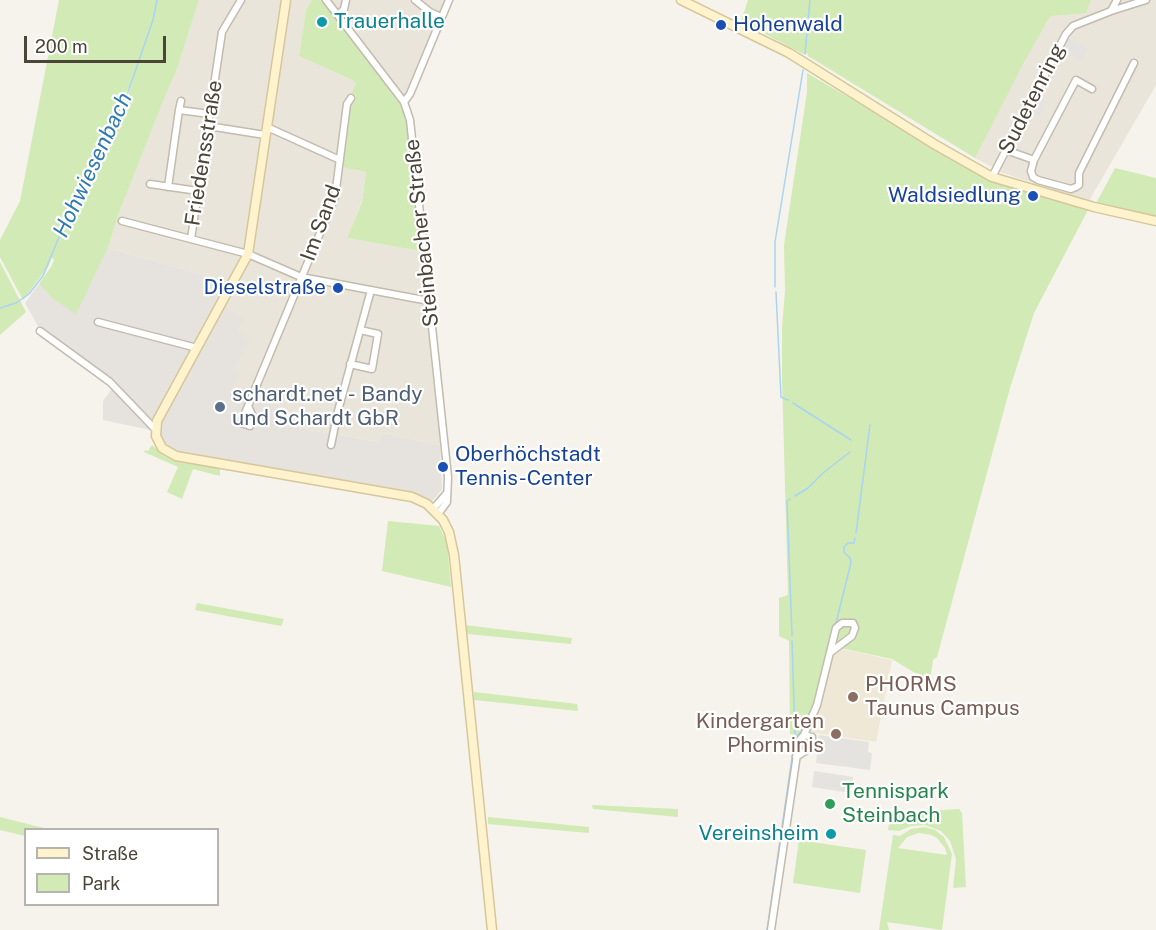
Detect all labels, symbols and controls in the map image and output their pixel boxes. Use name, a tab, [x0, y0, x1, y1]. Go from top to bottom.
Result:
place label: Trauerhalle	[334, 9, 445, 35]
place label: Hohenwald	[733, 12, 843, 38]
marker: Trauerhalle	[315, 15, 329, 29]
marker: Hohenwald	[714, 18, 728, 32]
scale bar	[27, 24, 170, 62]
text: 200 m	[35, 36, 88, 57]
street label: Sudetenring	[993, 39, 1071, 159]
street label: Friedensstraße	[180, 78, 228, 228]
water label: Hohwiesenbach	[48, 88, 138, 242]
street label: Steinbacher Straße	[400, 138, 444, 328]
street label: Im Sand	[296, 181, 346, 265]
place label: Waldsiedlung	[888, 183, 1021, 209]
marker: Waldsiedlung	[1026, 189, 1040, 203]
place label: Dieselstraße	[204, 275, 326, 301]
marker: Dieselstraße	[331, 281, 345, 295]
place label: schardt.net - Bandy und Schardt GbR	[232, 382, 422, 432]
marker: schardt.net - Bandy und Schardt GbR	[213, 400, 227, 414]
place label: Oberhöchstadt Tennis-Center	[455, 442, 601, 492]
marker: Oberhöchstadt Tennis-Center	[436, 460, 450, 474]
place label: PHORMS Taunus Campus	[865, 672, 1020, 722]
marker: PHORMS Taunus Campus	[846, 690, 860, 704]
place label: Kindergarten Phorminis	[696, 709, 824, 759]
marker: Kindergarten Phorminis	[829, 727, 843, 741]
place label: Tennispark Steinbach	[842, 779, 949, 829]
marker: Tennispark Steinbach	[823, 797, 837, 811]
place label: Vereinsheim	[699, 821, 819, 847]
marker: Vereinsheim	[824, 827, 838, 841]
legend	[24, 828, 219, 906]
text: Straße	[82, 843, 138, 864]
text: Park	[82, 873, 120, 894]

